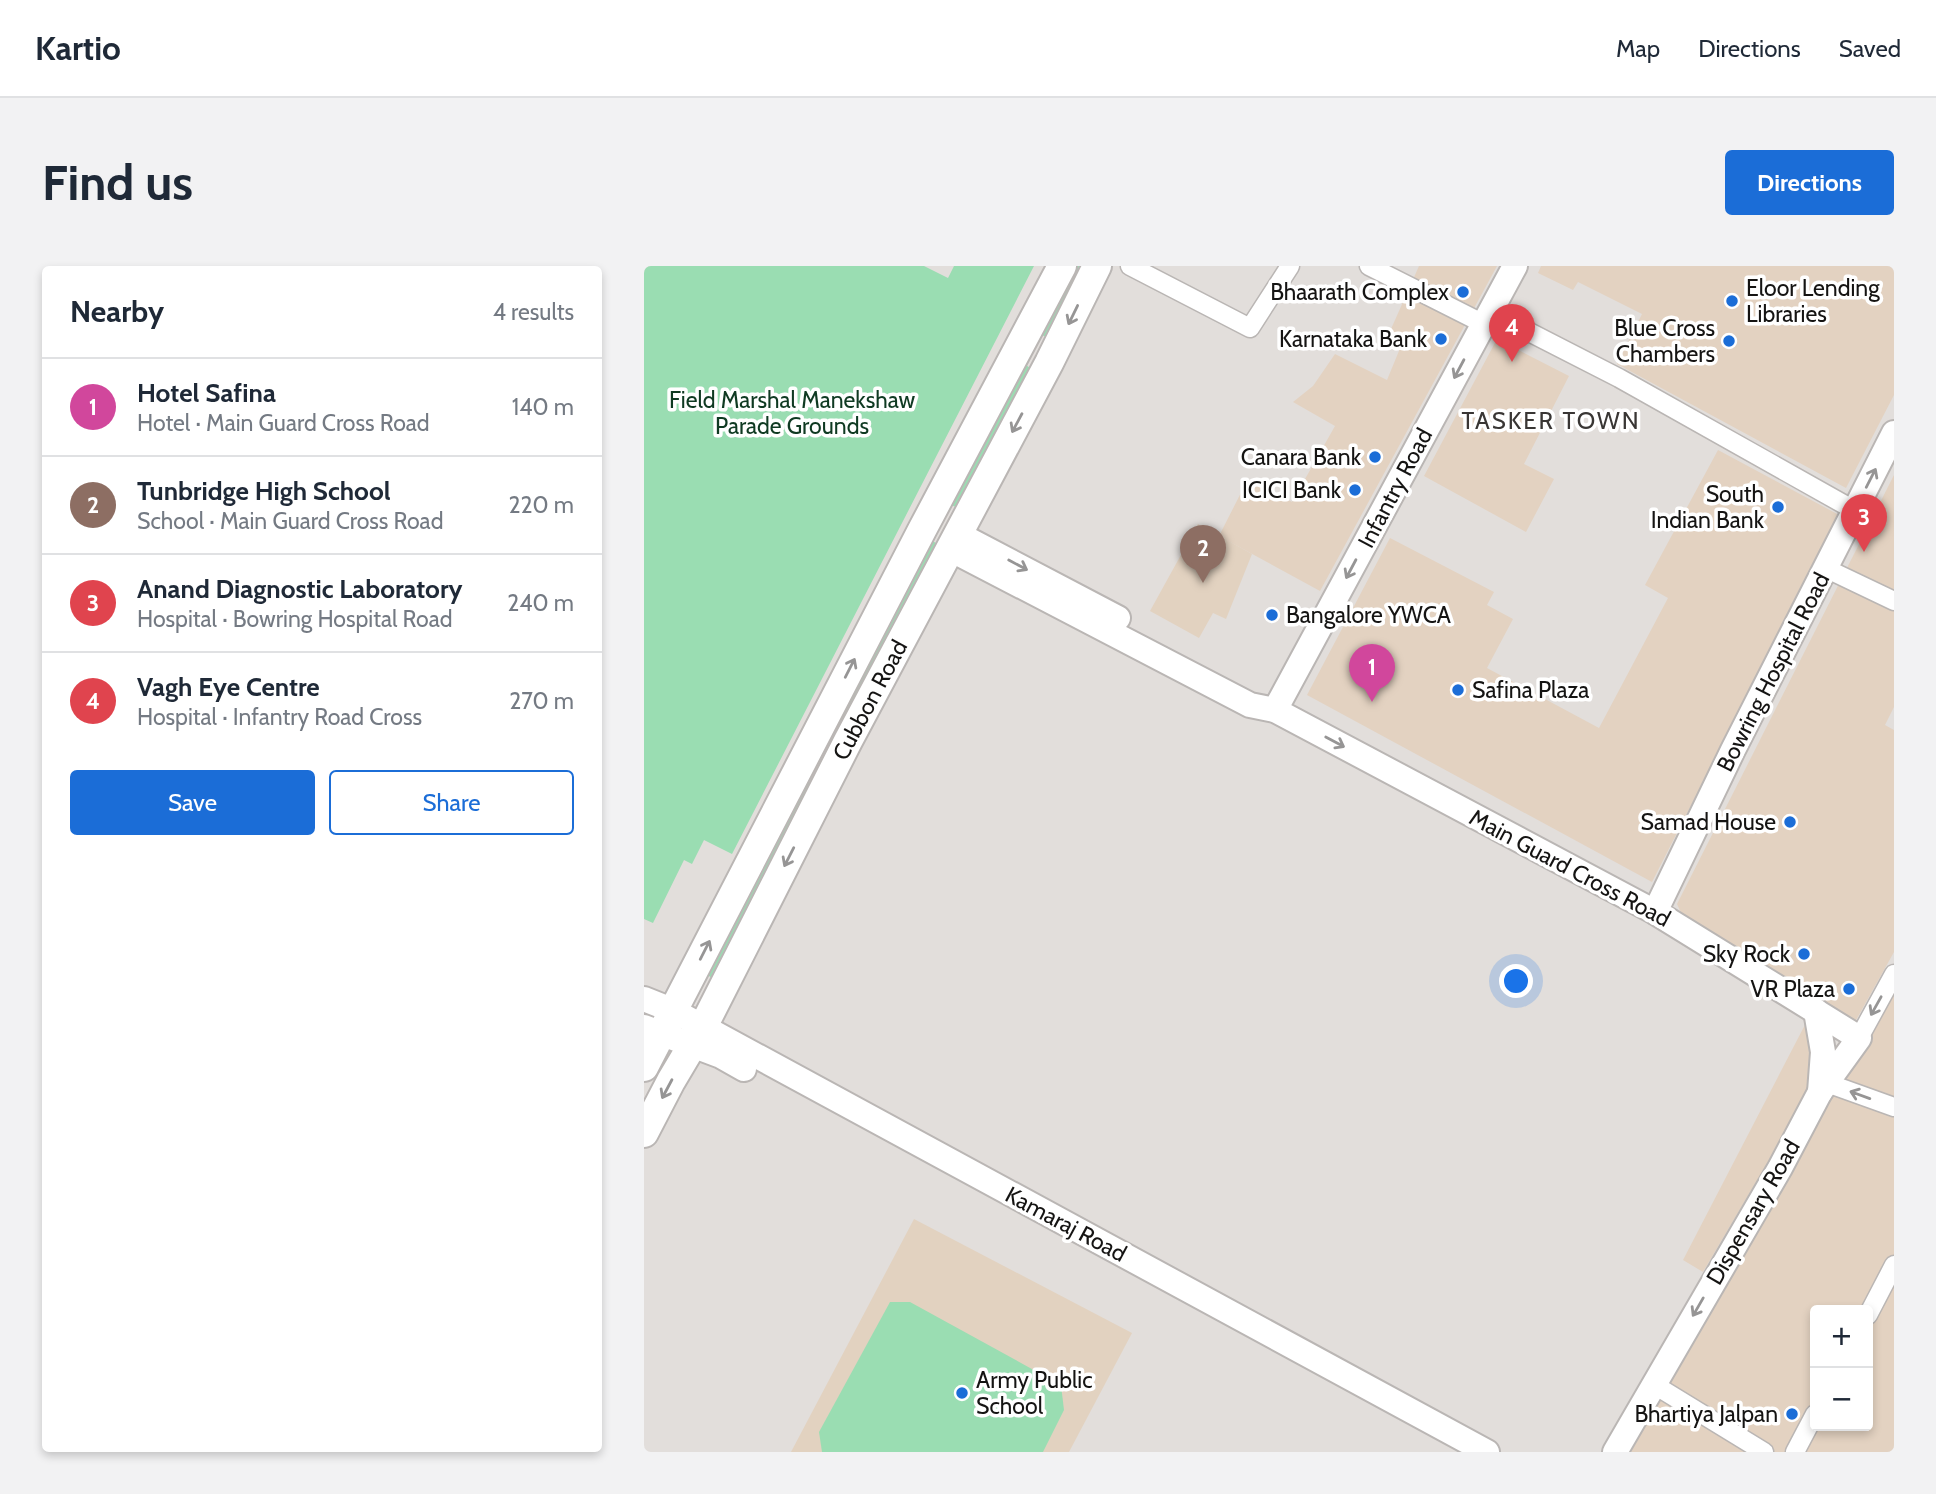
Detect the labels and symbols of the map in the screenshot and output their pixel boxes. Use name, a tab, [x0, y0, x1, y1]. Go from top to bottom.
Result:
place label: Eloor Lending Libraries	[1746, 274, 1880, 328]
place label: Bhaarath Complex	[1270, 278, 1449, 306]
marker: Bhaarath Complex	[1455, 284, 1471, 300]
marker: Eloor Lending Libraries	[1724, 293, 1740, 309]
one-way arrow	[1066, 304, 1080, 325]
pin: 4	[1489, 304, 1535, 362]
place label: Blue Cross Chambers	[1614, 314, 1715, 368]
place label: Karnataka Bank	[1279, 325, 1428, 353]
marker: Karnataka Bank	[1433, 331, 1449, 347]
marker: Blue Cross Chambers	[1721, 333, 1737, 349]
one-way arrow	[1452, 358, 1465, 379]
park label: Field Marshal Manekshaw Parade Grounds	[669, 386, 915, 440]
district label: TASKER TOWN	[1461, 406, 1641, 435]
one-way arrow	[1010, 413, 1024, 433]
street label: Infantry Road	[1352, 423, 1438, 553]
place label: Canara Bank	[1241, 443, 1362, 471]
marker: Canara Bank	[1367, 449, 1383, 465]
one-way arrow	[1864, 468, 1878, 489]
place label: ICICI Bank	[1242, 476, 1342, 504]
place label: South Indian Bank	[1651, 480, 1765, 534]
marker: ICICI Bank	[1347, 482, 1363, 498]
pin: 3	[1841, 494, 1887, 552]
marker: South Indian Bank	[1770, 499, 1786, 515]
pin: 2	[1180, 525, 1226, 583]
one-way arrow	[1344, 558, 1357, 579]
one-way arrow	[1007, 559, 1028, 573]
street label: Bowring Hospital Road	[1711, 568, 1835, 776]
place label: Bangalore YWCA	[1286, 601, 1451, 629]
marker: Bangalore YWCA	[1264, 607, 1280, 623]
street label: Cubbon Road	[827, 635, 913, 765]
pin: 1	[1349, 644, 1395, 702]
one-way arrow	[844, 658, 858, 679]
place label: Safina Plaza	[1472, 676, 1589, 704]
marker: Safina Plaza	[1450, 682, 1466, 698]
one-way arrow	[1324, 736, 1345, 750]
street label: Main Guard Cross Road	[1465, 803, 1675, 933]
place label: Samad House	[1640, 808, 1776, 836]
marker: Samad House	[1782, 814, 1798, 830]
one-way arrow	[782, 846, 796, 867]
one-way arrow	[698, 940, 712, 961]
place label: Sky Rock	[1703, 940, 1791, 968]
marker: Sky Rock	[1796, 946, 1812, 962]
your location	[1499, 964, 1533, 998]
place label: VR Plaza	[1751, 975, 1835, 1003]
marker: VR Plaza	[1841, 981, 1857, 997]
one-way arrow	[1869, 996, 1883, 1016]
one-way arrow	[660, 1078, 673, 1099]
one-way arrow	[1850, 1088, 1872, 1100]
street label: Dispensary Road	[1700, 1134, 1806, 1290]
street label: Kamaraj Road	[1001, 1180, 1131, 1268]
one-way arrow	[1691, 1296, 1704, 1317]
place label: Army Public School	[976, 1366, 1093, 1420]
marker: Army Public School	[954, 1385, 970, 1401]
place label: Bhartiya Jalpan	[1635, 1400, 1778, 1428]
marker: Bhartiya Jalpan	[1784, 1406, 1800, 1422]

